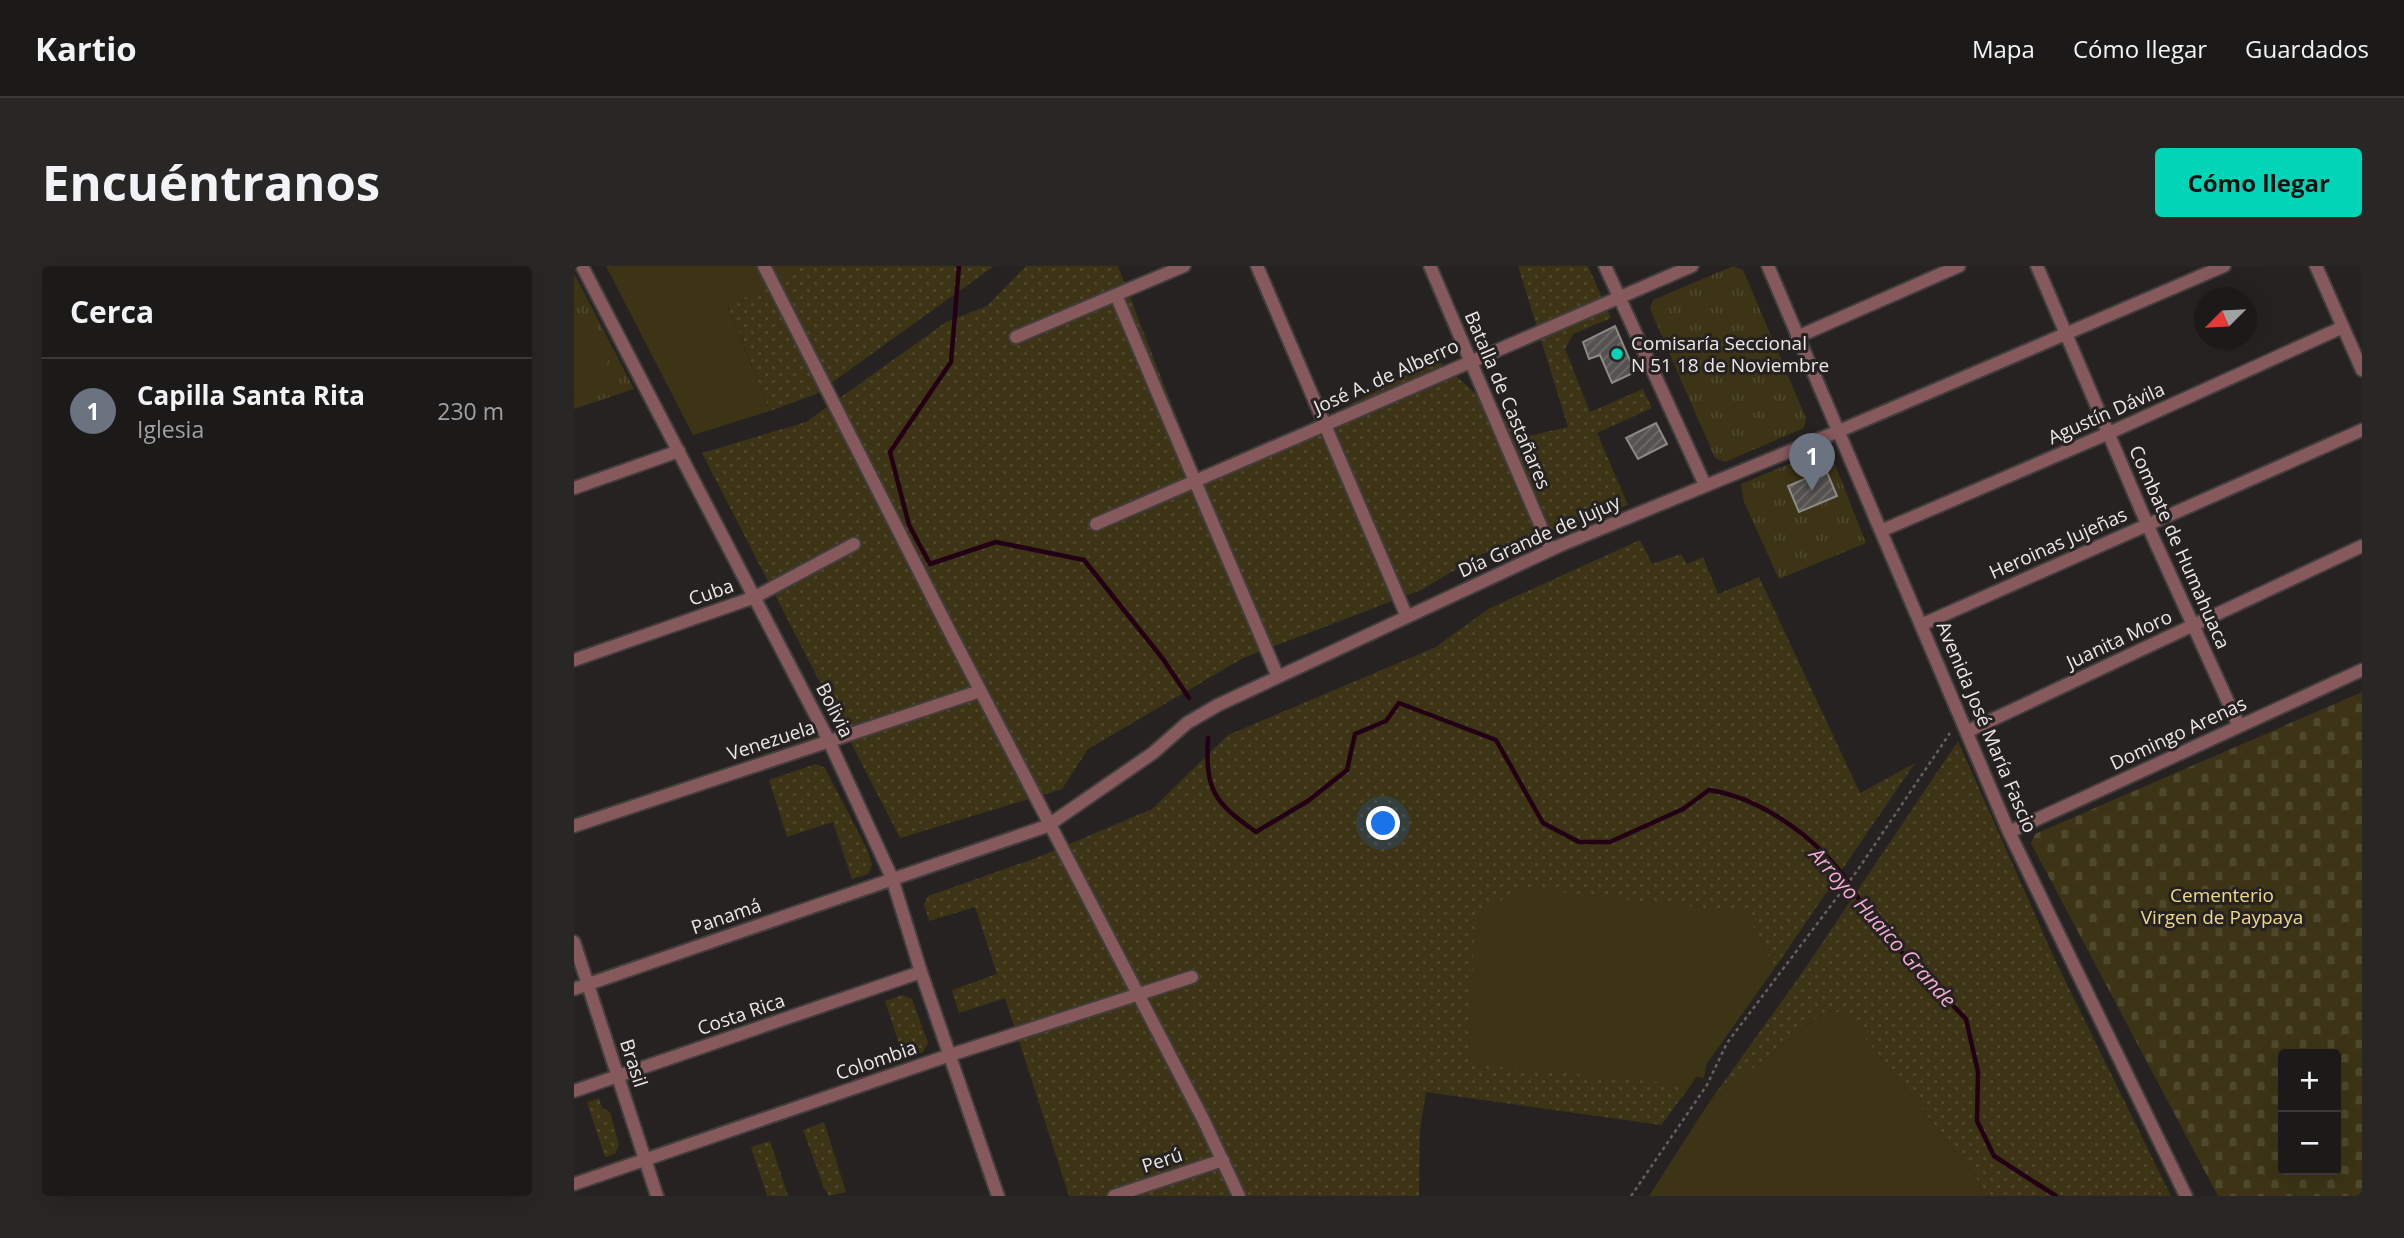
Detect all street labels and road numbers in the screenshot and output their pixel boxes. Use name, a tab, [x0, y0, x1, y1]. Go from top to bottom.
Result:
street label: Batalla de Castañares	[1459, 307, 1557, 493]
street label: José A. de Alberro	[1307, 332, 1463, 421]
street label: Agustín Dávila	[2044, 376, 2168, 450]
street label: Combate de Humahuaca	[2123, 441, 2237, 653]
street label: Día Grande de Jujuy	[1454, 488, 1625, 583]
street label: Heroinas Jujeñas	[1985, 501, 2131, 585]
street label: Cuba	[685, 572, 737, 612]
street label: Juanita Moro	[2060, 603, 2176, 676]
street label: Avenida José María Fascio	[1931, 617, 2043, 837]
street label: Bolivia	[810, 678, 860, 742]
street label: Domingo Arenas	[2106, 690, 2250, 776]
street label: Venezuela	[724, 714, 818, 766]
street label: Panamá	[688, 892, 764, 940]
street label: Costa Rica	[694, 987, 788, 1041]
street label: Colombia	[832, 1034, 920, 1086]
street label: Brasil	[614, 1036, 654, 1090]
street label: Perú	[1138, 1141, 1186, 1179]

